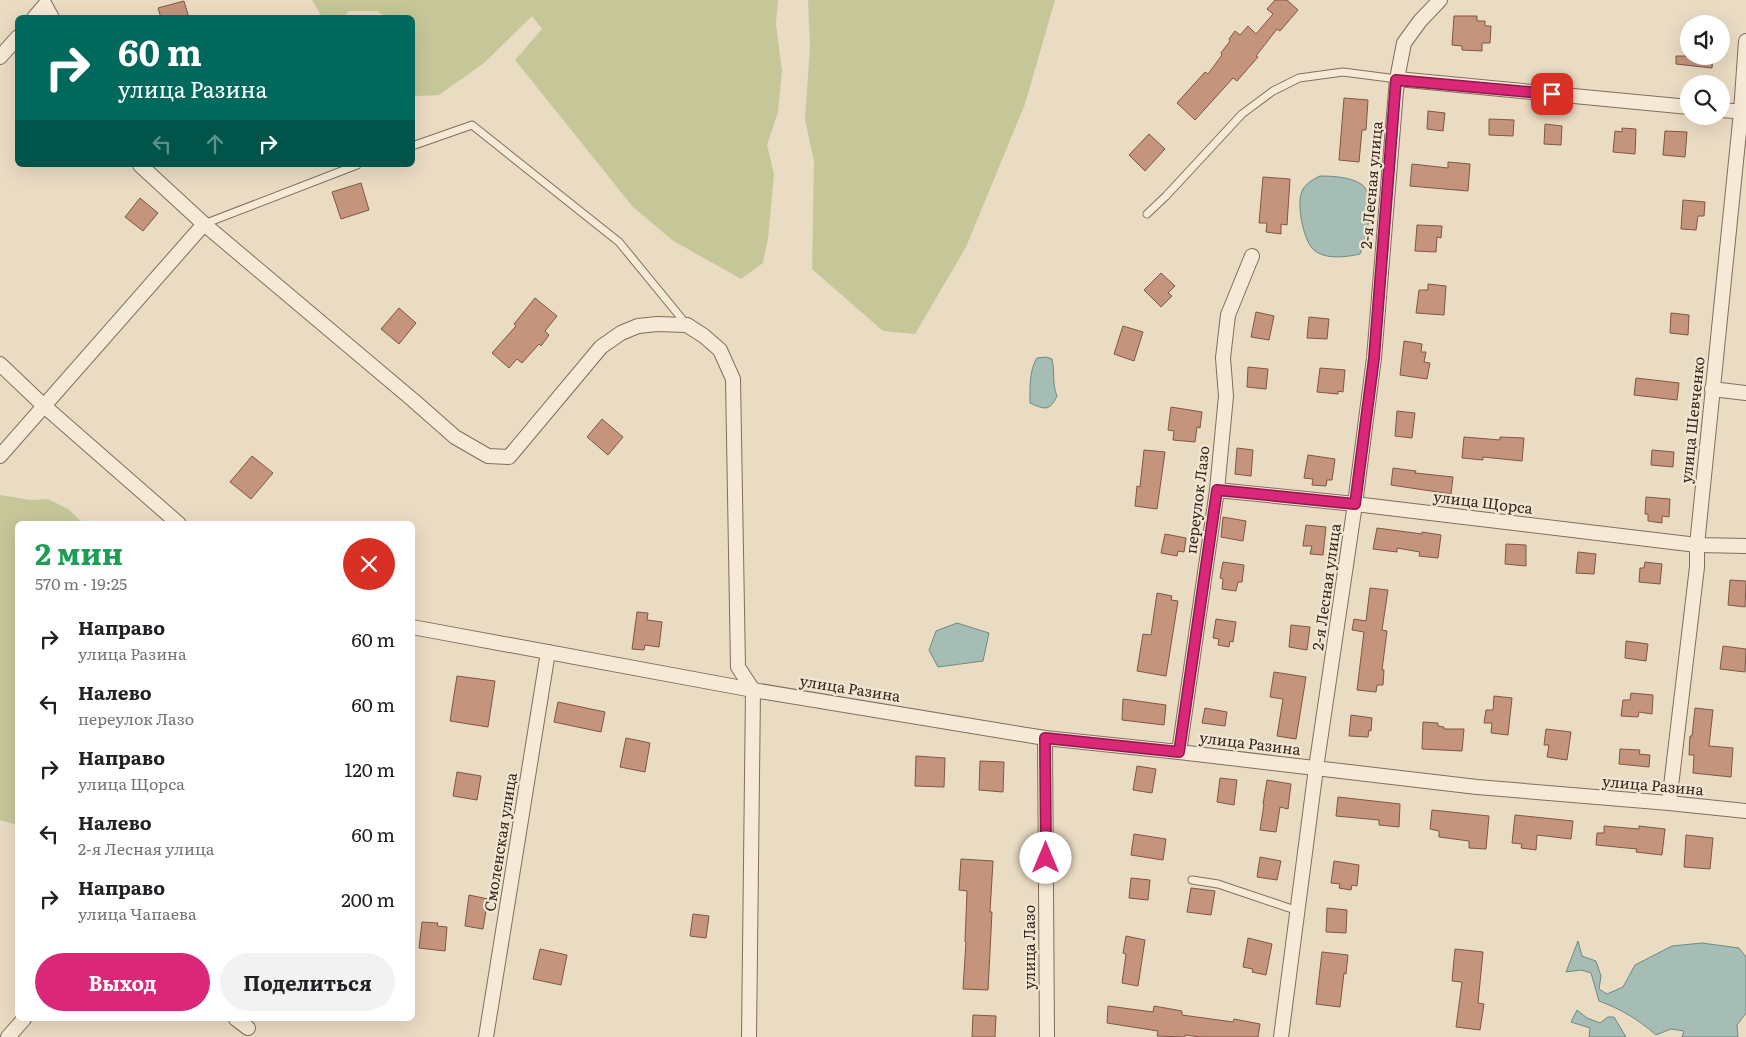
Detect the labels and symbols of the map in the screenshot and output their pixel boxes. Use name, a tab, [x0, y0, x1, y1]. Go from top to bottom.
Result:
pin	[1531, 73, 1573, 115]
street label: 2-я Лесная улица	[1353, 119, 1388, 250]
street label: улица Шевченко	[1673, 355, 1710, 484]
street label: переулок Лазо	[1178, 444, 1215, 555]
street label: улица Щорса	[1432, 484, 1535, 519]
street label: 2-я Лесная улица	[1305, 521, 1346, 652]
street label: улица Разина	[798, 668, 903, 707]
street label: улица Разина	[1198, 725, 1303, 760]
street label: улица Разина	[1601, 769, 1706, 800]
street label: Смоленская улица	[477, 770, 522, 913]
position arrow	[1019, 831, 1071, 883]
street label: улица Лазо	[1017, 904, 1040, 989]

